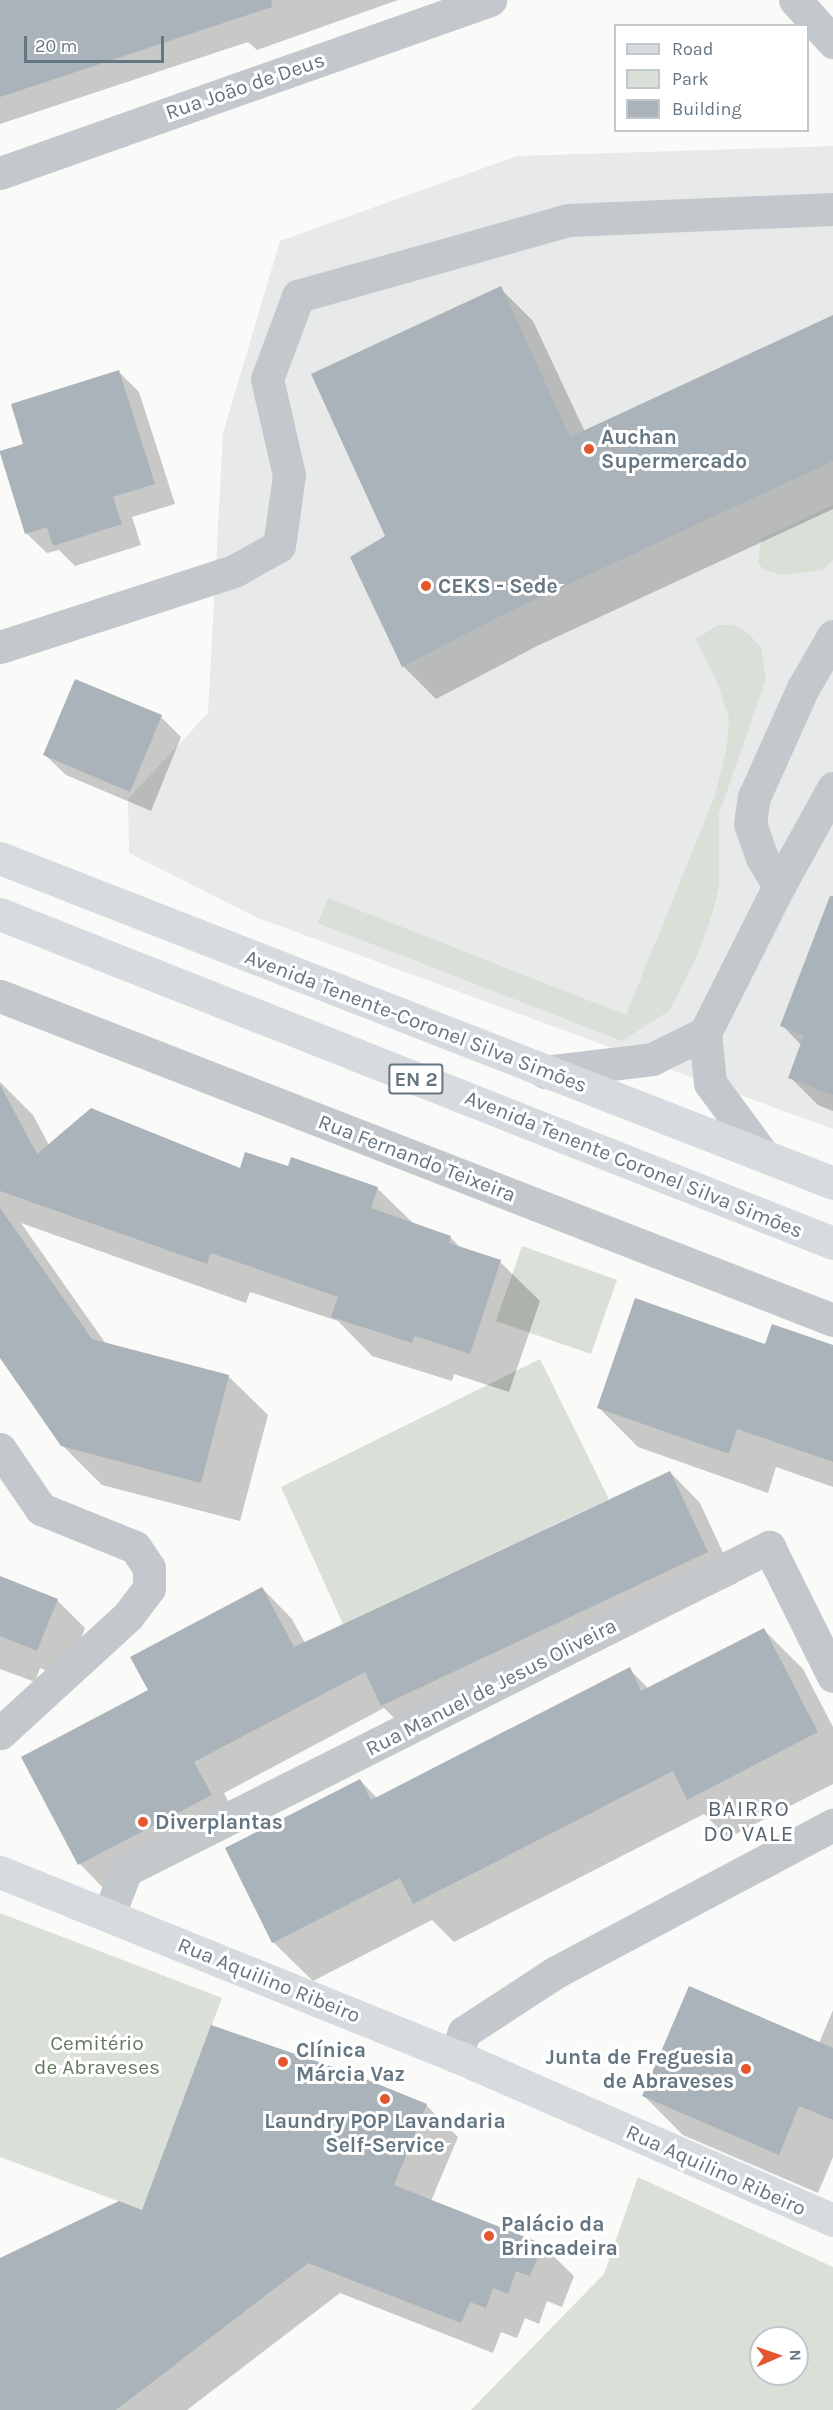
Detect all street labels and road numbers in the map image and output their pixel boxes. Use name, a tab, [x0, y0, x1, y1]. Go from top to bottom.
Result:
street label: Rua João de Deus	[162, 47, 328, 125]
street label: Avenida Tenente-Coronel Silva Simões	[241, 944, 591, 1098]
road number: EN 2	[388, 1062, 444, 1096]
street label: Avenida Tenente Coronel Silva Simões	[461, 1085, 807, 1243]
street label: Rua Fernando Teixeira	[315, 1109, 519, 1207]
street label: Rua Manuel de Jesus Oliveira	[361, 1613, 621, 1761]
street label: Rua Aquilino Ribeiro	[174, 1932, 364, 2028]
street label: Rua Aquilino Ribeiro	[622, 2119, 810, 2221]

